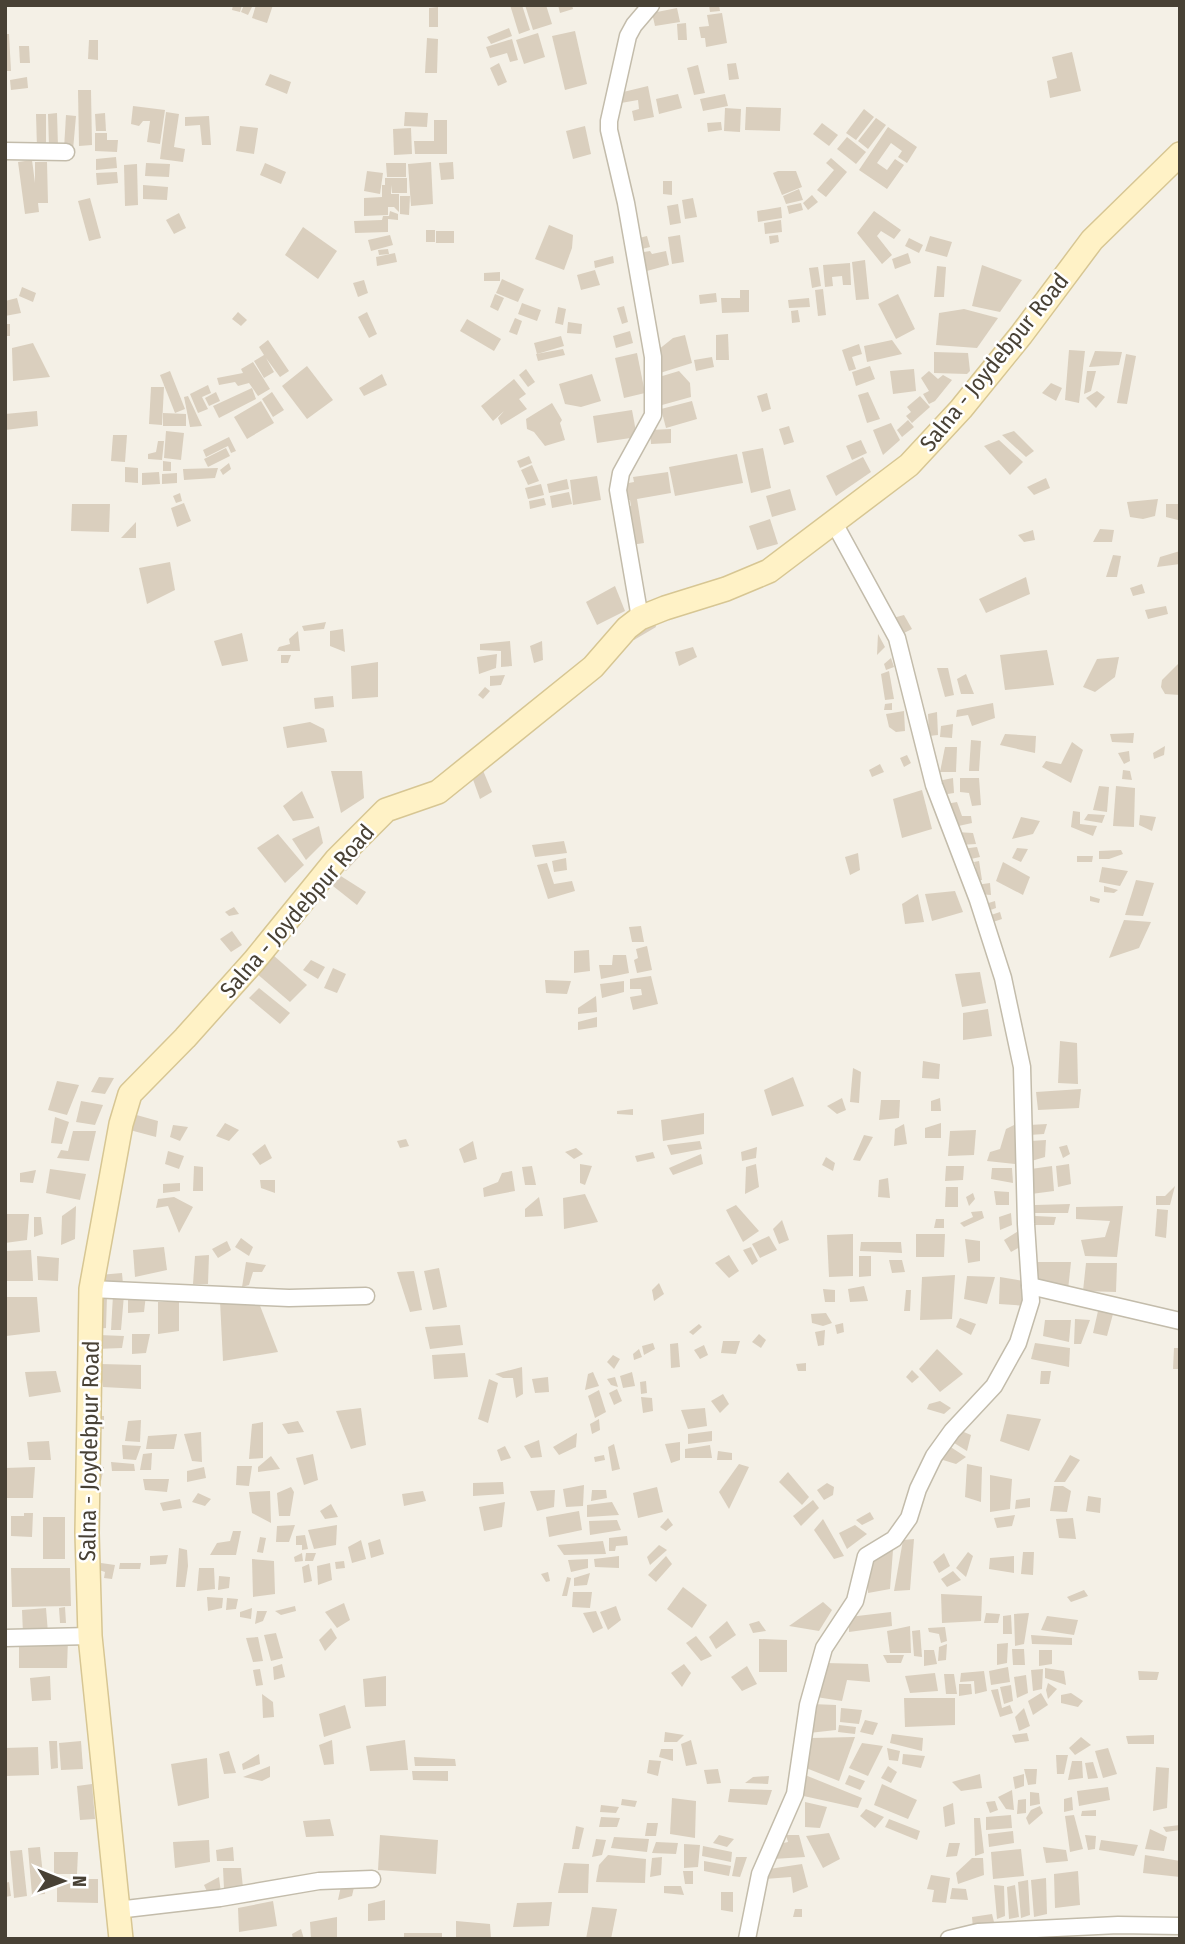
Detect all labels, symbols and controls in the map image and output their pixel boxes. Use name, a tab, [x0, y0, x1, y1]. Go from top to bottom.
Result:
street label: Salna - Joydebpur Road	[914, 267, 1074, 457]
street label: Salna - Joydebpur Road	[214, 818, 380, 1004]
street label: Salna - Joydebpur Road	[73, 1340, 105, 1562]
north arrow	[28, 1846, 98, 1916]
text: N	[68, 1875, 91, 1887]

